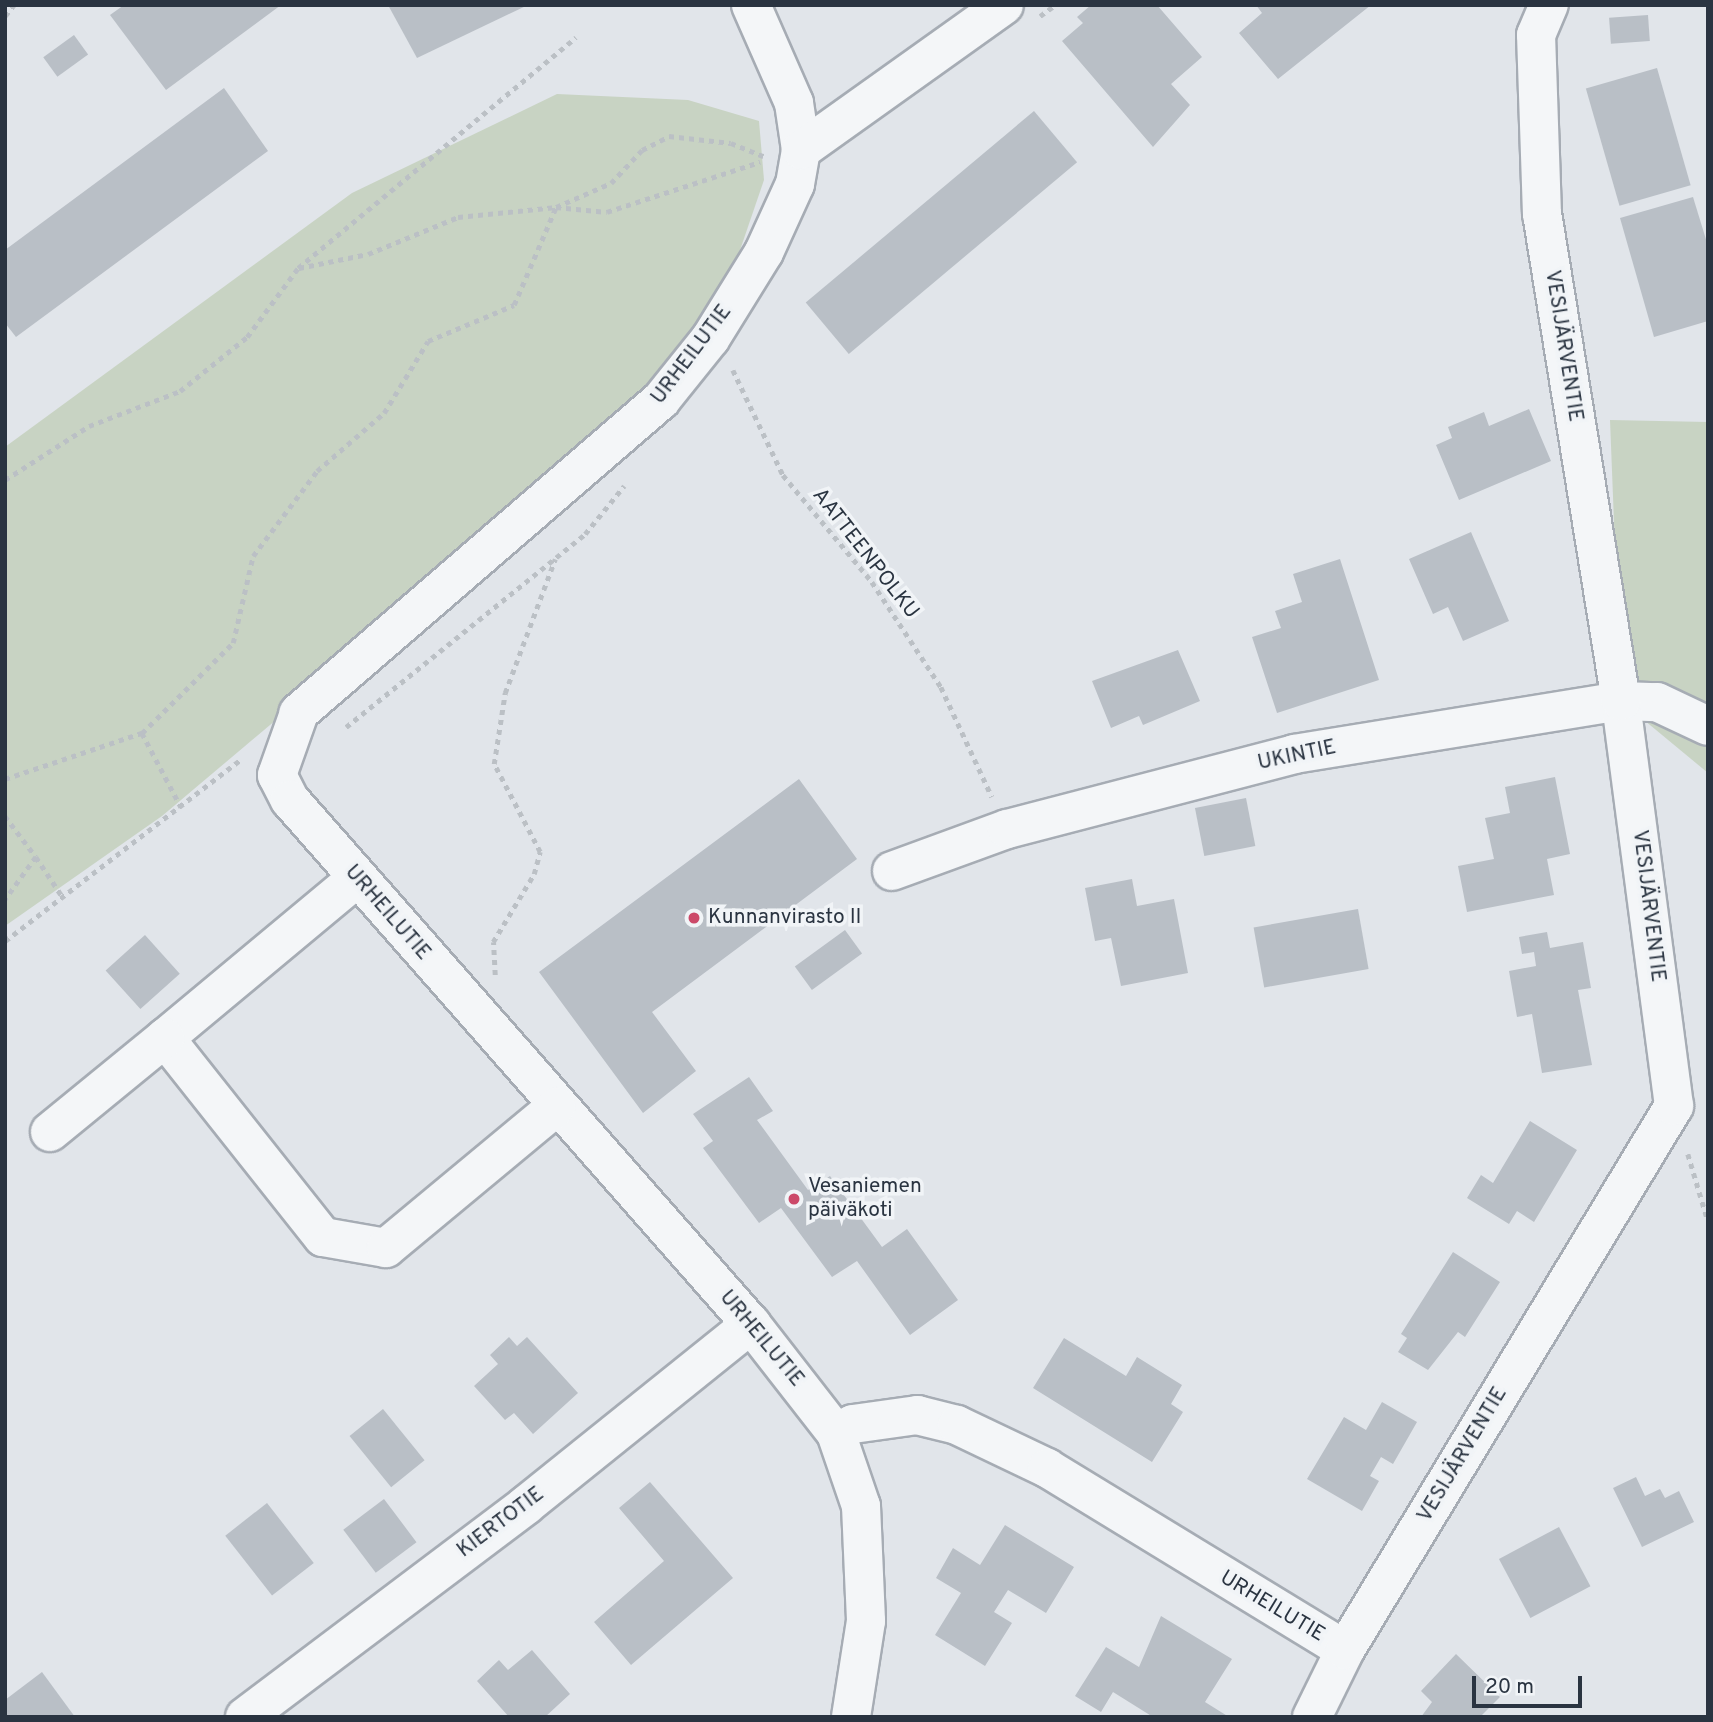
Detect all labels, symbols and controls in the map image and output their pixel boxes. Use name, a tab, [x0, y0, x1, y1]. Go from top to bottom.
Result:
street label: VESIJÄRVENTIE	[1539, 268, 1587, 424]
street label: URHEILUTIE	[646, 300, 738, 410]
street label: AATTEENPOLKU	[806, 484, 924, 624]
street label: UKINTIE	[1255, 735, 1339, 777]
street label: VESIJÄRVENTIE	[1626, 829, 1670, 983]
street label: URHEILUTIE	[339, 860, 435, 966]
place label: Kunnanvirasto II	[708, 905, 862, 931]
marker: Kunnanvirasto II	[686, 910, 702, 926]
place label: Vesaniemen päiväkoti	[808, 1174, 922, 1224]
marker: Vesaniemen päiväkoti	[786, 1191, 802, 1207]
street label: URHEILUTIE	[713, 1286, 809, 1392]
street label: VESIJÄRVENTIE	[1413, 1383, 1513, 1527]
street label: KIERTOTIE	[453, 1482, 549, 1564]
street label: URHEILUTIE	[1215, 1566, 1329, 1648]
scale bar	[1475, 1662, 1585, 1706]
text: 20 m	[1485, 1674, 1534, 1701]

